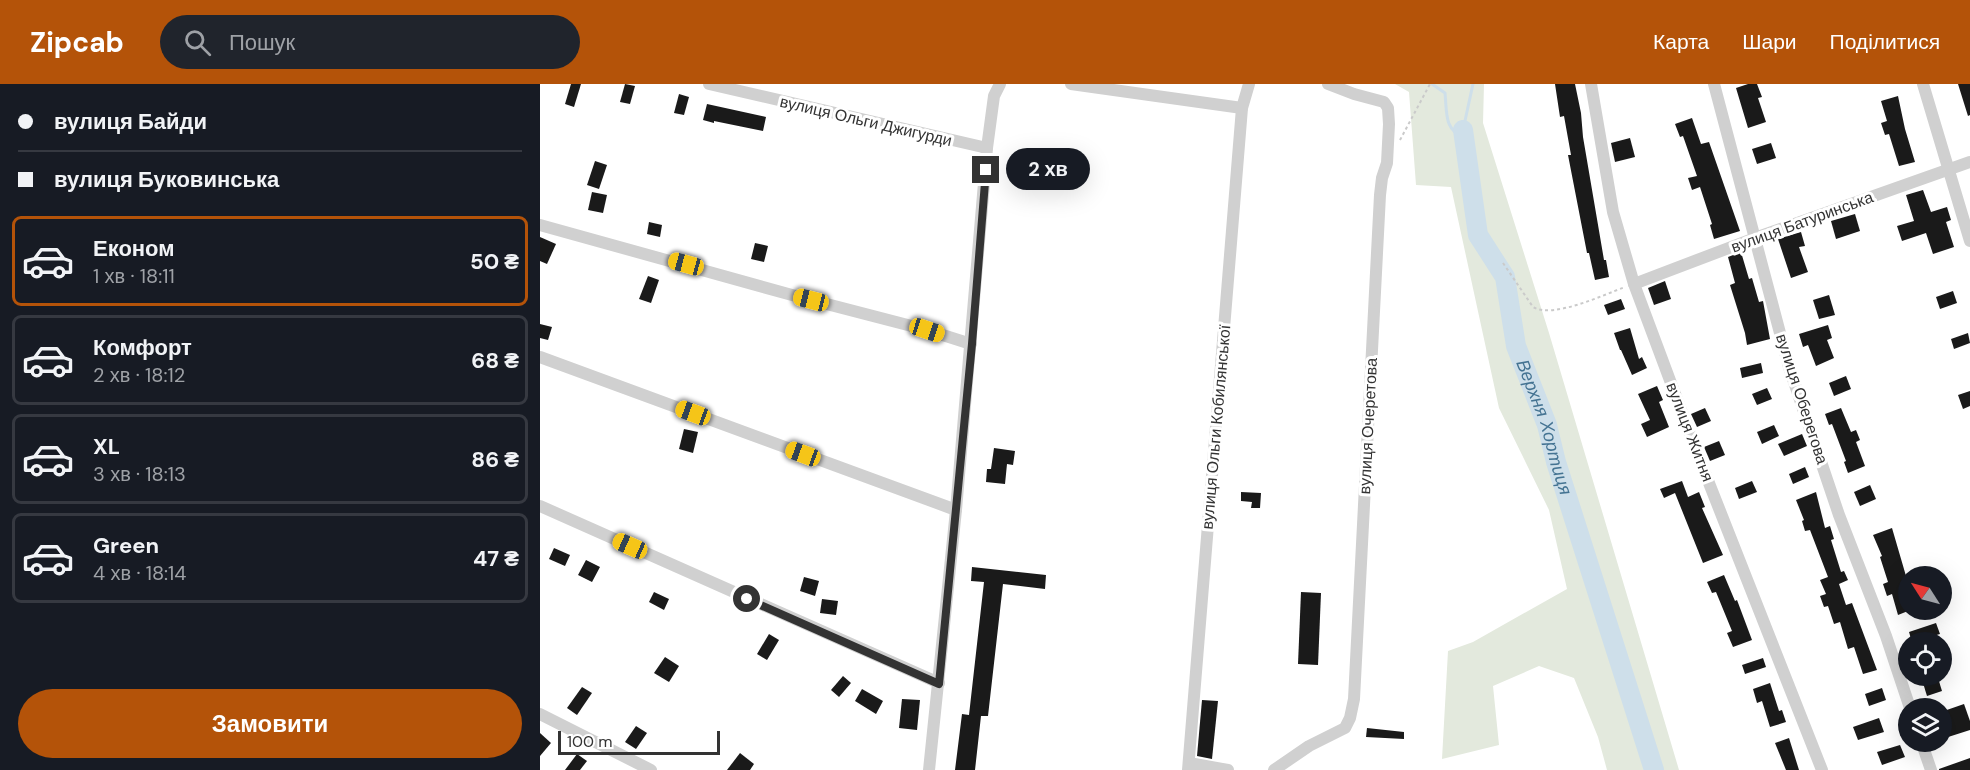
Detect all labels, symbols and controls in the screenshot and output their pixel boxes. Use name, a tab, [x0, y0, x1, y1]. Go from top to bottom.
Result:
search box	[160, 15, 580, 69]
text: Zipcab	[30, 24, 124, 61]
icon: search	[181, 26, 214, 59]
text: Пошук	[229, 28, 295, 57]
text: Карта	[1653, 28, 1709, 56]
text: Шари	[1742, 28, 1797, 56]
text: Поділитися	[1830, 28, 1940, 56]
street label: вулиця Ольги Джигурди	[778, 91, 954, 151]
text: вулиця Байди	[54, 107, 207, 136]
callout: 2 хв	[1007, 149, 1091, 191]
route end	[972, 156, 999, 183]
text: 2 хв	[1028, 156, 1068, 182]
text: вулиця Буковинська	[54, 165, 279, 194]
street label: вулиця Батуринська	[1728, 186, 1876, 257]
icon: car	[21, 234, 75, 288]
text: Економ	[93, 234, 175, 263]
text: 50 ₴	[470, 247, 519, 276]
car	[666, 251, 706, 277]
text: 1 хв · 18:11	[93, 263, 175, 289]
car	[791, 287, 831, 313]
car	[907, 316, 947, 344]
street label: вулиця Ольги Кобилянської	[1197, 323, 1235, 530]
street label: вулиця Оберегова	[1771, 331, 1833, 467]
icon: car	[21, 333, 75, 387]
text: Комфорт	[93, 333, 192, 362]
text: 68 ₴	[471, 346, 519, 375]
water label: Верхня Хортиця	[1510, 356, 1578, 498]
street label: вулиця Очеретова	[1354, 357, 1382, 495]
text: 2 хв · 18:12	[93, 362, 185, 388]
street label: вулиця Житня	[1661, 379, 1719, 485]
car	[673, 398, 713, 428]
icon: car	[21, 432, 75, 486]
text: XL	[93, 432, 120, 461]
car	[783, 439, 823, 469]
text: 86 ₴	[471, 445, 519, 474]
text: 3 хв · 18:13	[93, 461, 186, 487]
car	[610, 530, 650, 562]
icon: car	[21, 531, 75, 585]
text: Green	[93, 531, 159, 560]
text: 47 ₴	[473, 544, 519, 573]
text: 4 хв · 18:14	[93, 560, 187, 586]
north arrow	[1898, 566, 1952, 620]
map controls	[1898, 566, 1952, 752]
route start	[733, 585, 760, 612]
button: locate	[1898, 632, 1952, 686]
button: Замовити	[18, 689, 522, 758]
button: layers	[1898, 698, 1952, 752]
scale bar	[558, 728, 720, 756]
text: 100 m	[567, 731, 612, 752]

